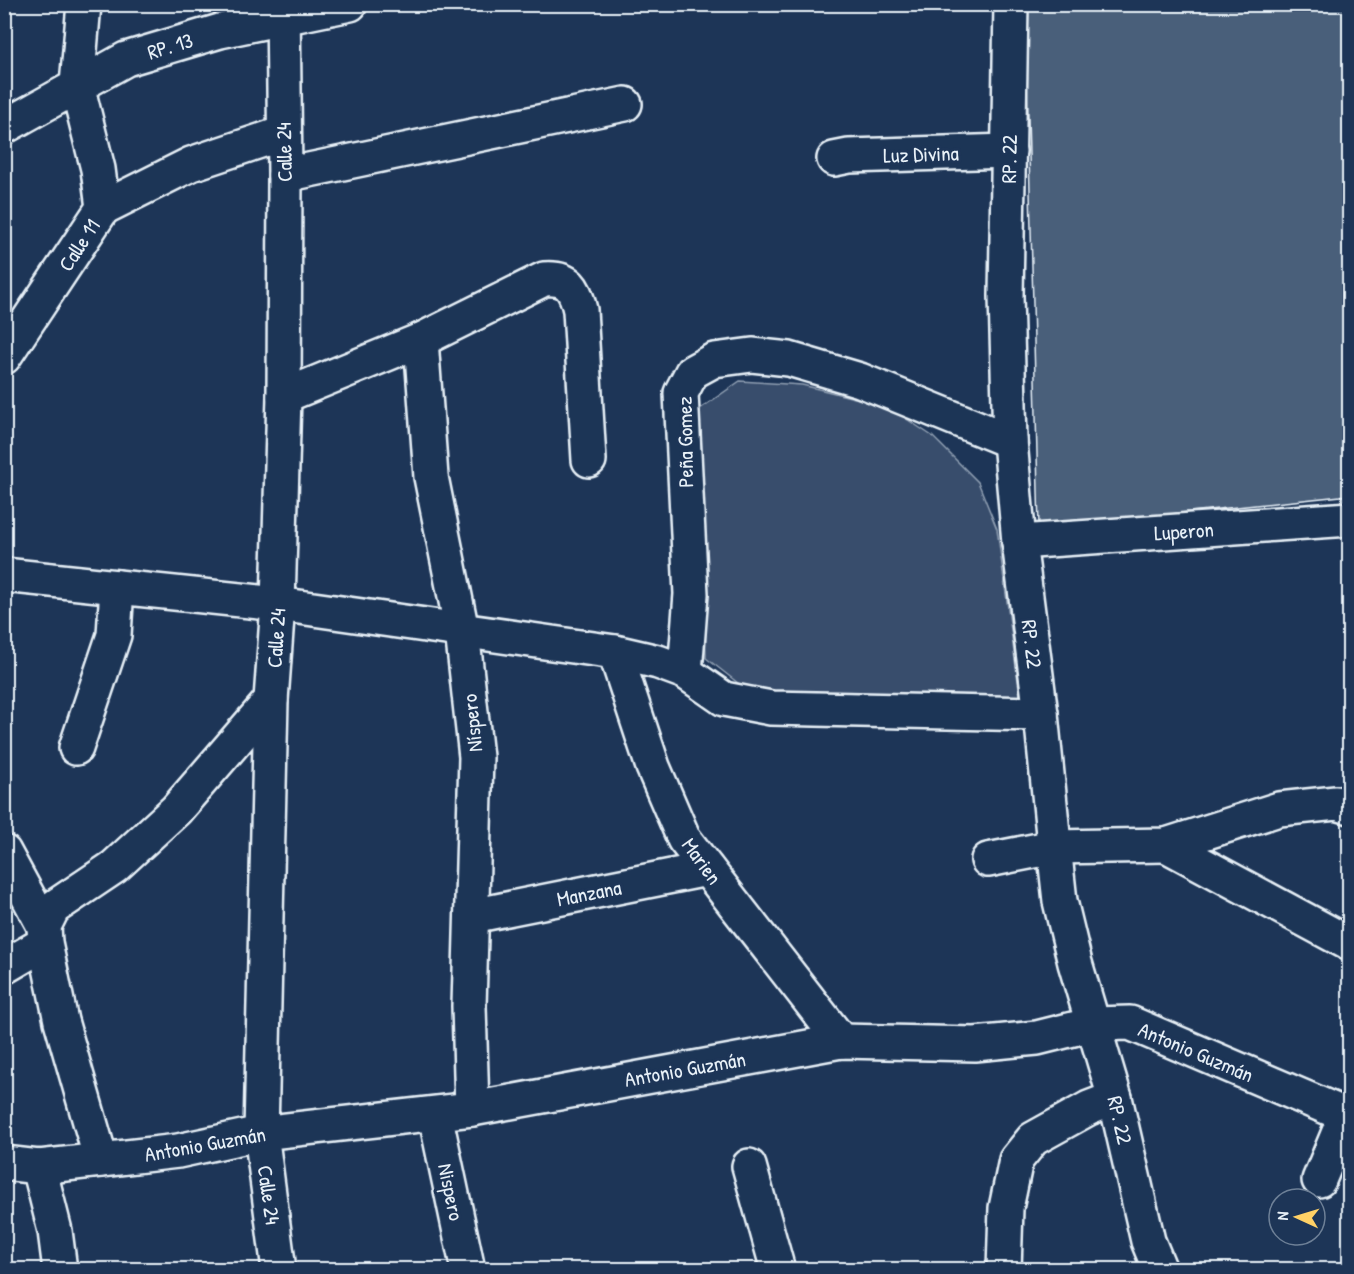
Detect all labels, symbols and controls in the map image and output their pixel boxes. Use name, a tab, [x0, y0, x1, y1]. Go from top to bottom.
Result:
street label: RP. 13	[144, 25, 196, 67]
street label: Calle 24	[269, 122, 299, 182]
street label: RP. 22	[994, 134, 1024, 184]
street label: Luz Divina	[883, 138, 959, 170]
street label: Calle 11	[51, 213, 107, 277]
street label: Peña Gomez	[670, 396, 700, 488]
street label: Luperon	[1153, 514, 1215, 548]
street label: Calle 24	[259, 607, 293, 669]
street label: RP. 22	[1015, 618, 1049, 670]
street label: Níspero	[455, 693, 489, 753]
street label: Marien	[675, 832, 729, 890]
street label: Manzana	[554, 873, 624, 913]
street label: Antonio Guzmán	[1134, 1015, 1258, 1089]
street label: Antonio Guzmán	[622, 1044, 748, 1094]
street label: RP. 22	[1100, 1093, 1140, 1147]
street label: Antonio Guzmán	[142, 1119, 268, 1169]
street label: Nispero	[431, 1161, 471, 1223]
street label: Calle 24	[250, 1163, 288, 1227]
north arrow	[1267, 1187, 1327, 1247]
text: N	[1271, 1210, 1293, 1221]

